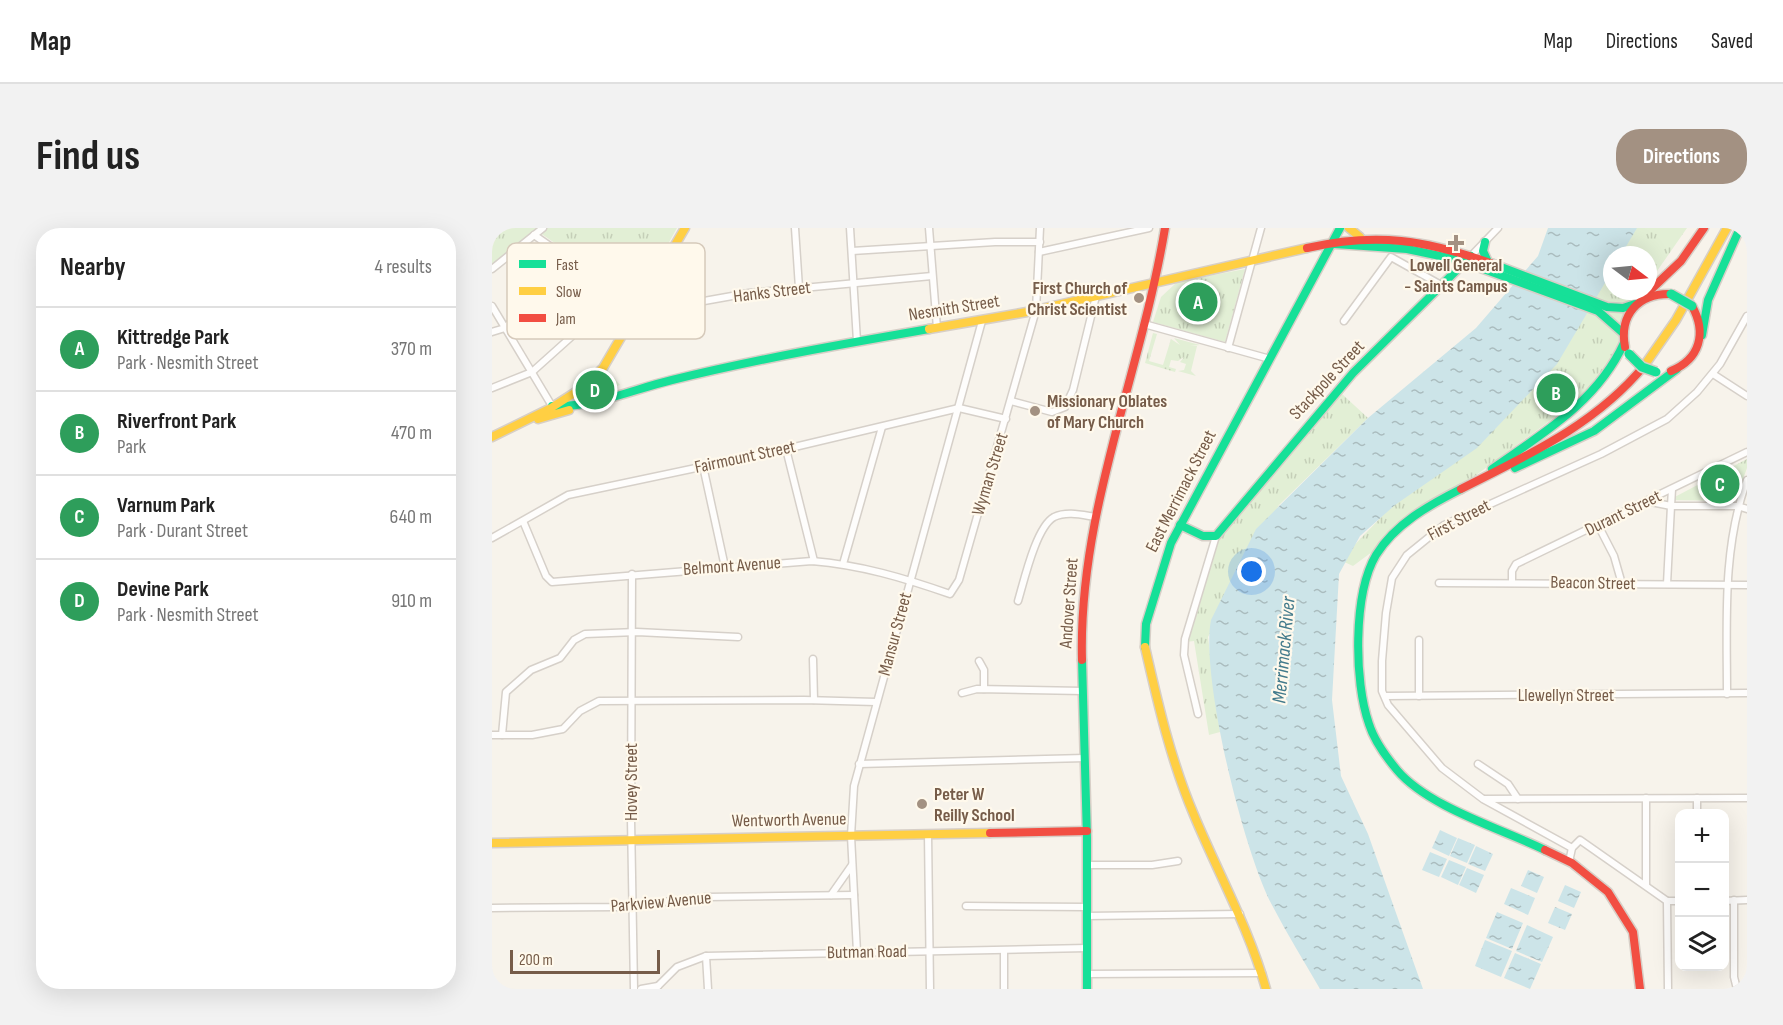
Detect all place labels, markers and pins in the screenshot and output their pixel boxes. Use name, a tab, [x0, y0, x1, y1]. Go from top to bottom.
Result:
marker: Lowell General - Saints Campus	[1447, 234, 1465, 252]
place label: Lowell General - Saints Campus	[1404, 255, 1508, 297]
place label: First Church of Christ Scientist	[1027, 278, 1127, 320]
pin: A	[1178, 280, 1218, 325]
marker: First Church of Christ Scientist	[1132, 291, 1146, 305]
pin: D	[576, 368, 614, 412]
pin: B	[1536, 370, 1576, 416]
place label: Missionary Oblates of Mary Church	[1047, 391, 1167, 433]
marker: Missionary Oblates of Mary Church	[1028, 404, 1042, 418]
pin: C	[1700, 462, 1740, 506]
place label: Peter W Reilly School	[934, 784, 1015, 826]
marker: Peter W Reilly School	[915, 797, 929, 811]

